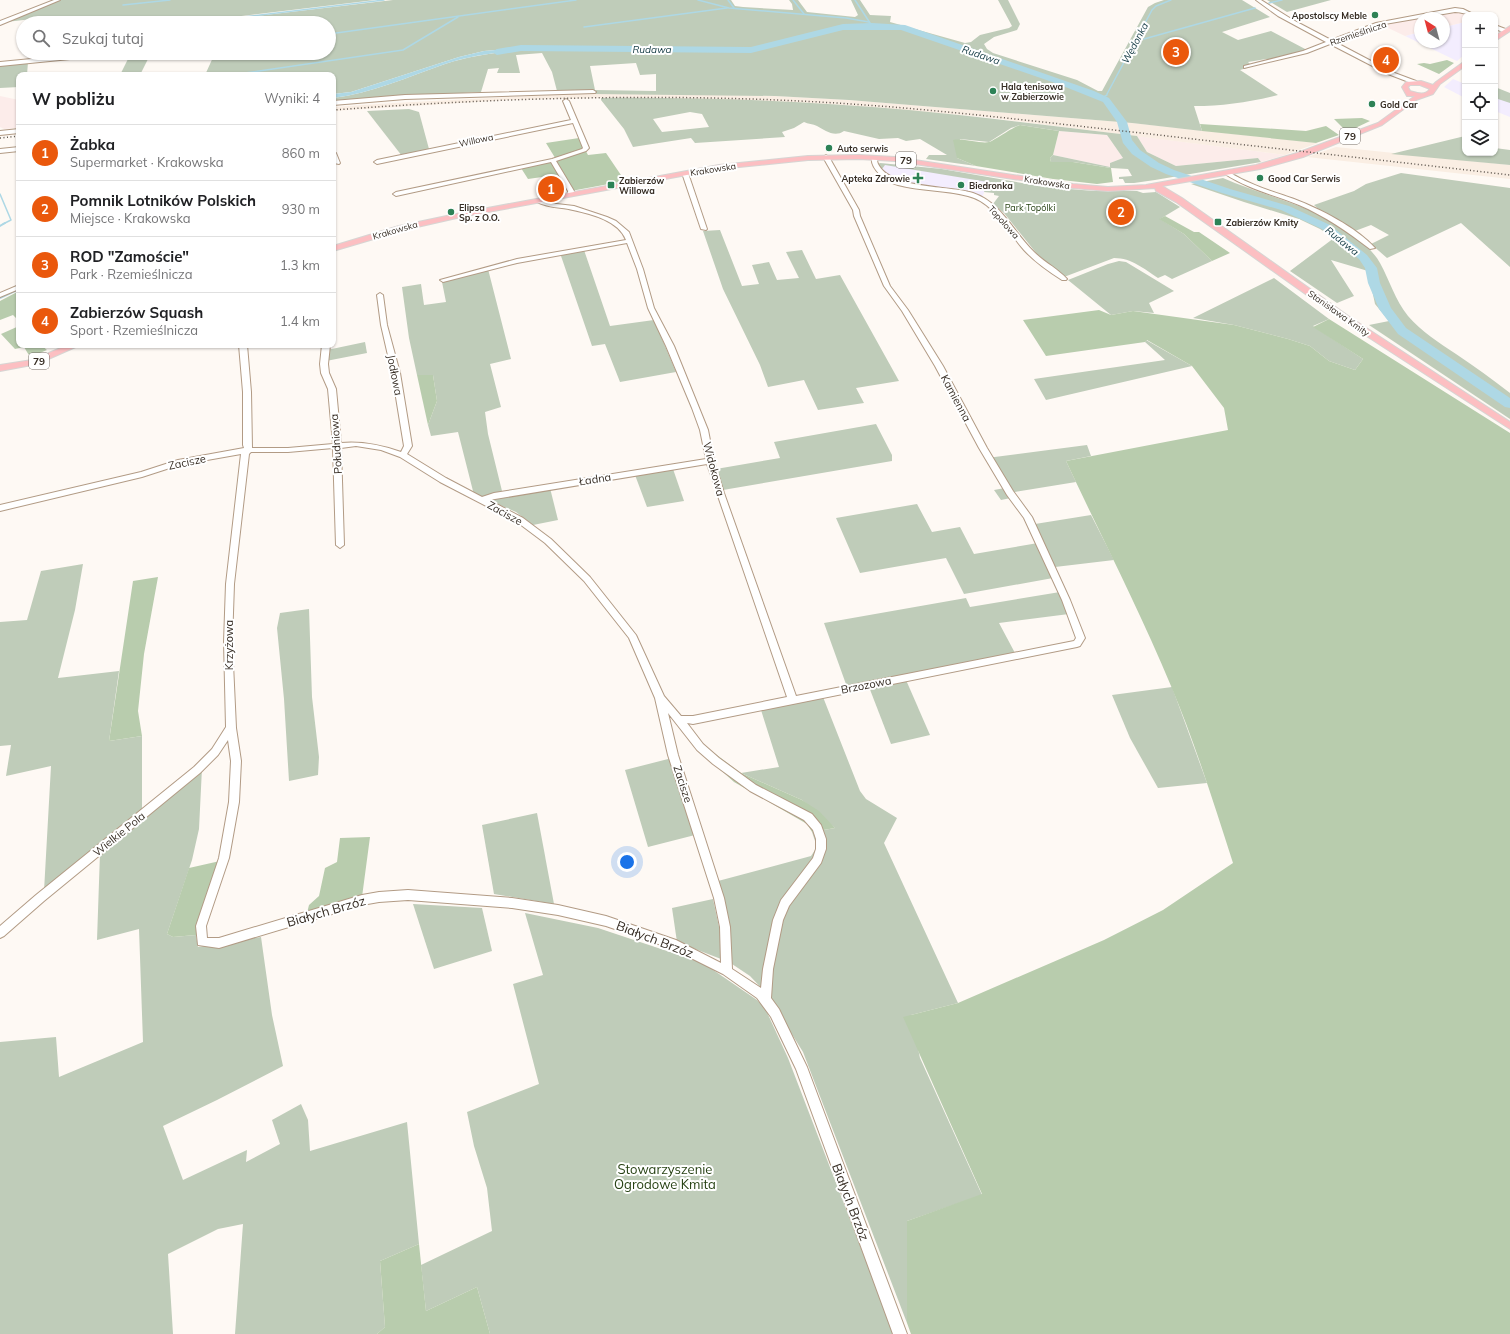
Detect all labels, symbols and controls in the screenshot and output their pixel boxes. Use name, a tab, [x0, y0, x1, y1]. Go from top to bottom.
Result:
place label: Apostolscy Meble	[1292, 10, 1367, 22]
marker: Apostolscy Meble	[1370, 10, 1380, 20]
north arrow	[1414, 12, 1450, 48]
map controls	[1462, 12, 1498, 156]
button: +	[1462, 12, 1498, 48]
search box	[16, 16, 336, 60]
street label: Rzemieślnicza	[1328, 18, 1388, 48]
water label: Wędonka	[1119, 20, 1151, 66]
icon: search	[30, 27, 52, 49]
text: Szukaj tutaj	[62, 29, 144, 48]
pin: 3	[1163, 37, 1189, 67]
water label: Rudawa	[960, 42, 1002, 68]
water label: Rudawa	[632, 43, 672, 56]
pin: 4	[1373, 45, 1399, 75]
button: −	[1462, 48, 1498, 84]
place label: Hala tenisowa w Zabierzowie	[1001, 81, 1064, 102]
button: locate	[1462, 84, 1498, 120]
marker: Hala tenisowa w Zabierzowie	[988, 86, 998, 96]
text: W pobliżu	[32, 88, 115, 109]
text: Wyniki: 4	[264, 90, 320, 106]
marker: Gold Car	[1367, 99, 1377, 109]
place label: Gold Car	[1380, 99, 1418, 110]
button: layers	[1462, 120, 1498, 156]
road number: 79	[1340, 128, 1360, 144]
street label: Willowa	[458, 131, 494, 149]
text: Żabka	[70, 135, 115, 154]
marker: Auto serwis	[824, 143, 834, 153]
place label: Auto serwis	[837, 143, 889, 154]
text: 1	[41, 145, 49, 161]
text: 860 m	[282, 145, 320, 161]
road number: 79	[896, 152, 916, 168]
text: Supermarket · Krakowska	[70, 154, 224, 170]
street label: Krakowska	[689, 160, 737, 178]
place label: Apteka Zdrowie	[842, 173, 910, 184]
marker: Apteka Zdrowie	[913, 173, 923, 183]
street label: Krakowska	[1023, 173, 1071, 191]
marker: Good Car Serwis	[1255, 173, 1265, 183]
place label: Good Car Serwis	[1268, 173, 1341, 184]
pin: 1	[538, 174, 564, 204]
place label: Zabierzów Willowa	[619, 175, 664, 196]
marker: Zabierzów Willowa	[606, 180, 616, 190]
marker: Biedronka	[956, 180, 966, 190]
place label: Biedronka	[969, 180, 1013, 191]
text: Pomnik Lotników Polskich	[70, 191, 256, 210]
pin: 2	[1108, 197, 1134, 227]
text: 2	[41, 201, 49, 217]
text: 930 m	[282, 201, 320, 217]
place label: Elipsa Sp. z O.O.	[459, 202, 500, 223]
park label: Park Topólki	[1005, 202, 1055, 213]
street label: Topolowa	[986, 203, 1022, 241]
marker: Elipsa Sp. z O.O.	[446, 207, 456, 217]
text: Miejsce · Krakowska	[70, 210, 191, 226]
marker: Zabierzów Kmity	[1213, 217, 1223, 227]
place label: Zabierzów Kmity	[1226, 217, 1299, 229]
street label: Krakowska	[371, 218, 419, 242]
water label: Rudawa	[1323, 224, 1361, 258]
text: ROD "Zamoście"	[70, 247, 189, 266]
text: 3	[41, 257, 49, 273]
text: 1.3 km	[280, 257, 320, 273]
text: Park · Rzemieślnicza	[70, 266, 193, 282]
street label: Stanisława Kmity	[1305, 288, 1372, 339]
text: Zabierzów Squash	[70, 303, 203, 322]
text: 4	[41, 313, 49, 329]
text: 1.4 km	[280, 313, 320, 329]
text: Sport · Rzemieślnicza	[70, 322, 198, 338]
road number: 79	[29, 353, 49, 369]
street label: Jodłowa	[384, 353, 406, 397]
street label: Kamienna	[938, 372, 974, 424]
street label: Południowa	[327, 414, 345, 474]
street label: Widokowa	[700, 440, 728, 498]
street label: Zacisze	[167, 451, 207, 473]
street label: Ładna	[577, 470, 612, 489]
street label: Zacisze	[485, 498, 525, 528]
street label: Krzyżowa	[222, 620, 236, 670]
street label: Brzozowa	[840, 673, 892, 697]
street label: Zacisze	[670, 764, 696, 804]
street label: Wielkie Pola	[90, 809, 148, 859]
your location	[617, 852, 637, 872]
street label: Białych Brzóz	[285, 892, 368, 930]
street label: Białych Brzóz	[614, 917, 696, 961]
park label: Stowarzyszenie Ogrodowe Kmita	[614, 1161, 716, 1192]
street label: Białych Brzóz	[829, 1161, 873, 1243]

